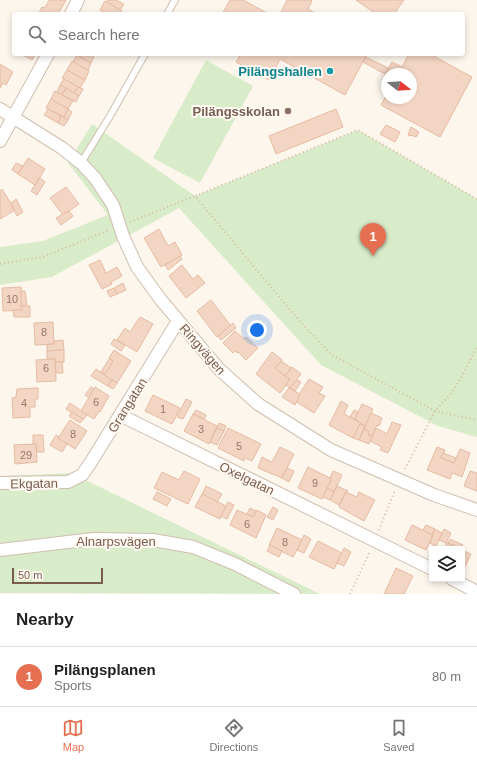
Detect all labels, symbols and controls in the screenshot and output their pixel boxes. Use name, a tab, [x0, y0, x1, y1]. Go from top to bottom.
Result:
search box	[12, 12, 465, 56]
icon: search	[26, 23, 48, 45]
text: Search here	[58, 26, 140, 43]
place label: Pilängshallen	[238, 64, 322, 79]
marker: Pilängshallen	[325, 66, 335, 76]
north arrow	[381, 68, 417, 104]
place label: Pilängsskolan	[193, 104, 280, 119]
marker: Pilängsskolan	[283, 106, 293, 116]
pin: 1	[360, 223, 386, 256]
house number: 10	[6, 293, 18, 305]
your location	[247, 320, 267, 340]
street label: Ringvägen	[177, 321, 229, 378]
house number: 8	[41, 326, 47, 338]
house number: 6	[43, 362, 49, 374]
street label: Grangatan	[105, 375, 150, 435]
house number: 6	[93, 396, 99, 408]
house number: 4	[21, 397, 27, 409]
house number: 1	[160, 403, 166, 415]
house number: 3	[198, 423, 204, 435]
house number: 8	[70, 428, 76, 440]
house number: 5	[236, 440, 242, 452]
house number: 29	[20, 449, 32, 461]
street label: Oxelgatan	[217, 459, 277, 498]
street label: Ekgatan	[10, 476, 58, 491]
house number: 9	[312, 477, 318, 489]
house number: 6	[244, 518, 250, 530]
street label: Alnarpsvägen	[76, 534, 156, 549]
house number: 8	[282, 536, 288, 548]
map controls	[429, 546, 465, 582]
button: layers	[429, 546, 465, 582]
scale bar	[12, 566, 103, 585]
text: 50 m	[18, 569, 42, 581]
text: Nearby	[16, 610, 74, 629]
text: Pilängsplanen	[54, 661, 156, 678]
text: 1	[25, 669, 33, 684]
text: 80 m	[432, 669, 461, 684]
text: Sports	[54, 678, 92, 693]
tab: Map	[62, 717, 84, 753]
tab: Directions	[209, 717, 258, 753]
tab: Saved	[383, 717, 414, 753]

